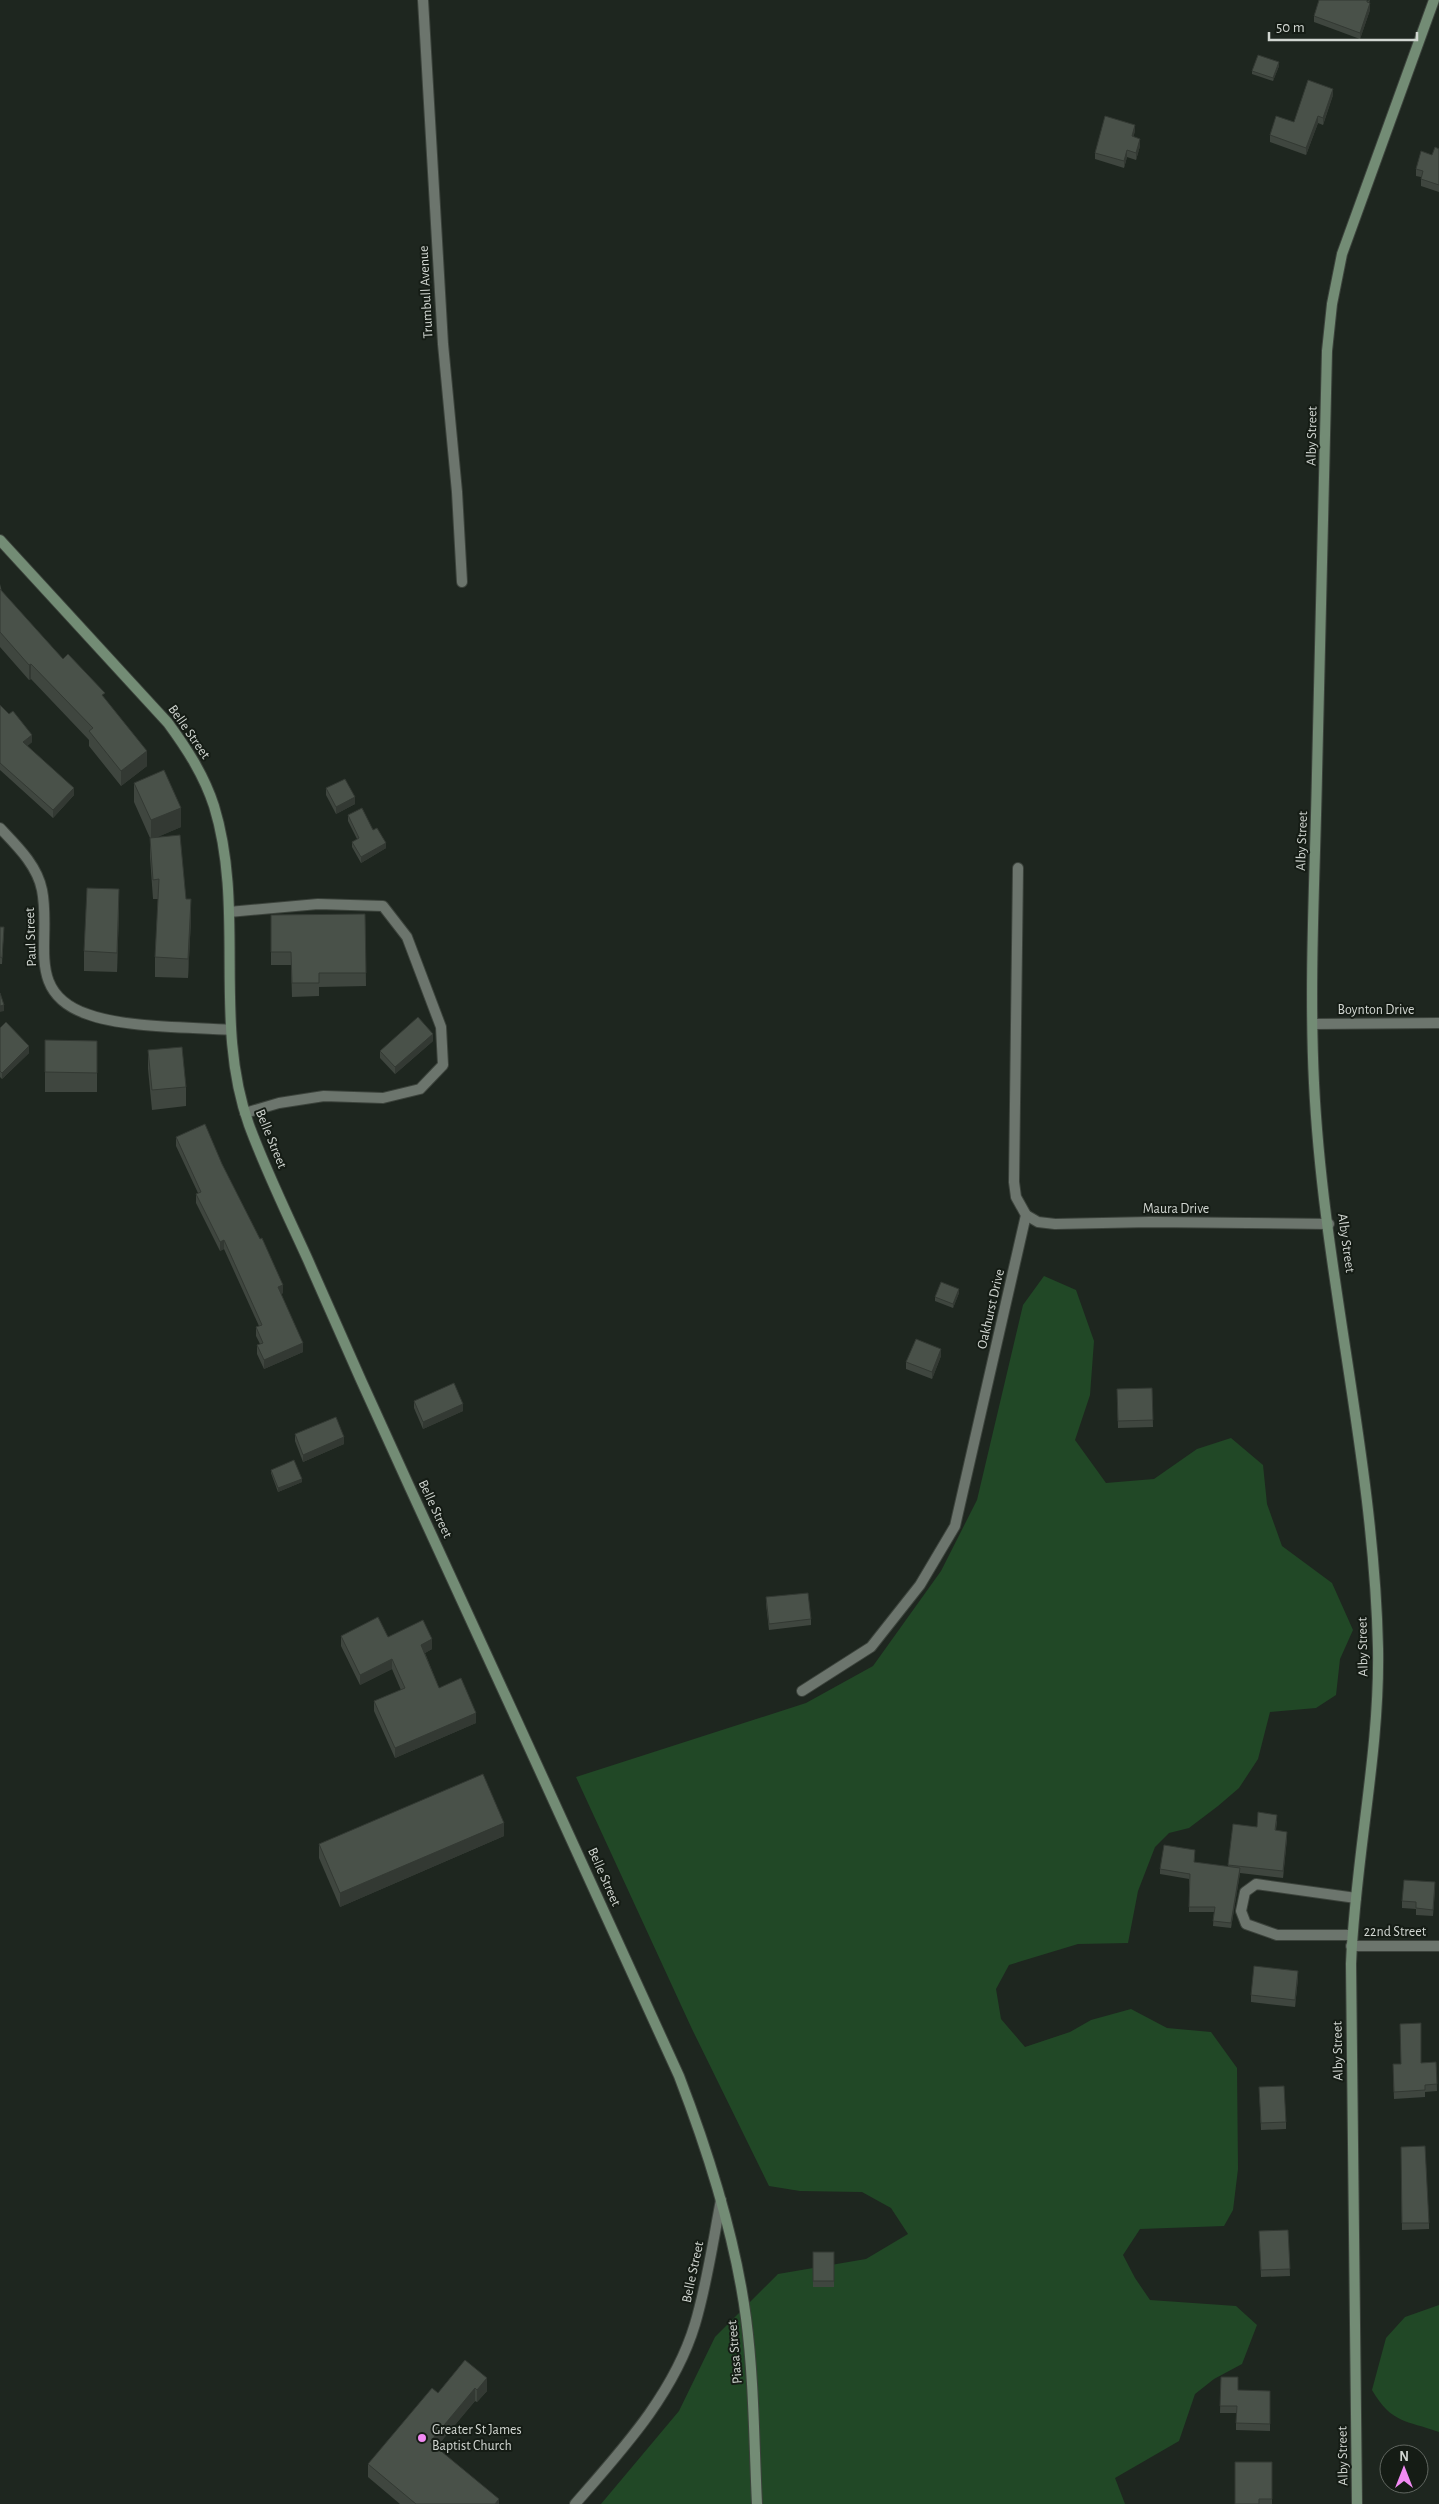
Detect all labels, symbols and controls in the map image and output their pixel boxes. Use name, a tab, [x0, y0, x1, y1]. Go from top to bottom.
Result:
scale bar	[1269, 10, 1416, 42]
text: 50 m	[1276, 20, 1305, 35]
street label: Trumbull Avenue	[417, 245, 435, 339]
street label: Alby Street	[1304, 405, 1320, 466]
street label: Belle Street	[165, 702, 213, 762]
street label: Alby Street	[1294, 810, 1310, 871]
street label: Paul Street	[23, 907, 39, 967]
street label: Boynton Drive	[1338, 1003, 1414, 1017]
street label: Belle Street	[253, 1107, 289, 1171]
street label: Maura Drive	[1143, 1202, 1209, 1216]
street label: Alby Street	[1335, 1212, 1357, 1274]
street label: Oakhurst Drive	[975, 1268, 1007, 1350]
street label: Belle Street	[415, 1478, 455, 1541]
street label: Alby Street	[1355, 1616, 1371, 1677]
street label: Belle Street	[585, 1846, 623, 1909]
street label: 22nd Street	[1364, 1925, 1427, 1939]
street label: Alby Street	[1330, 2020, 1346, 2081]
street label: Belle Street	[680, 2239, 706, 2304]
street label: Piasa Street	[725, 2319, 745, 2385]
place label: Greater St James Baptist Church	[432, 2423, 522, 2453]
street label: Alby Street	[1335, 2425, 1351, 2486]
marker: Greater St James Baptist Church	[416, 2432, 428, 2444]
north arrow	[1379, 2444, 1429, 2494]
text: N	[1399, 2450, 1409, 2464]

